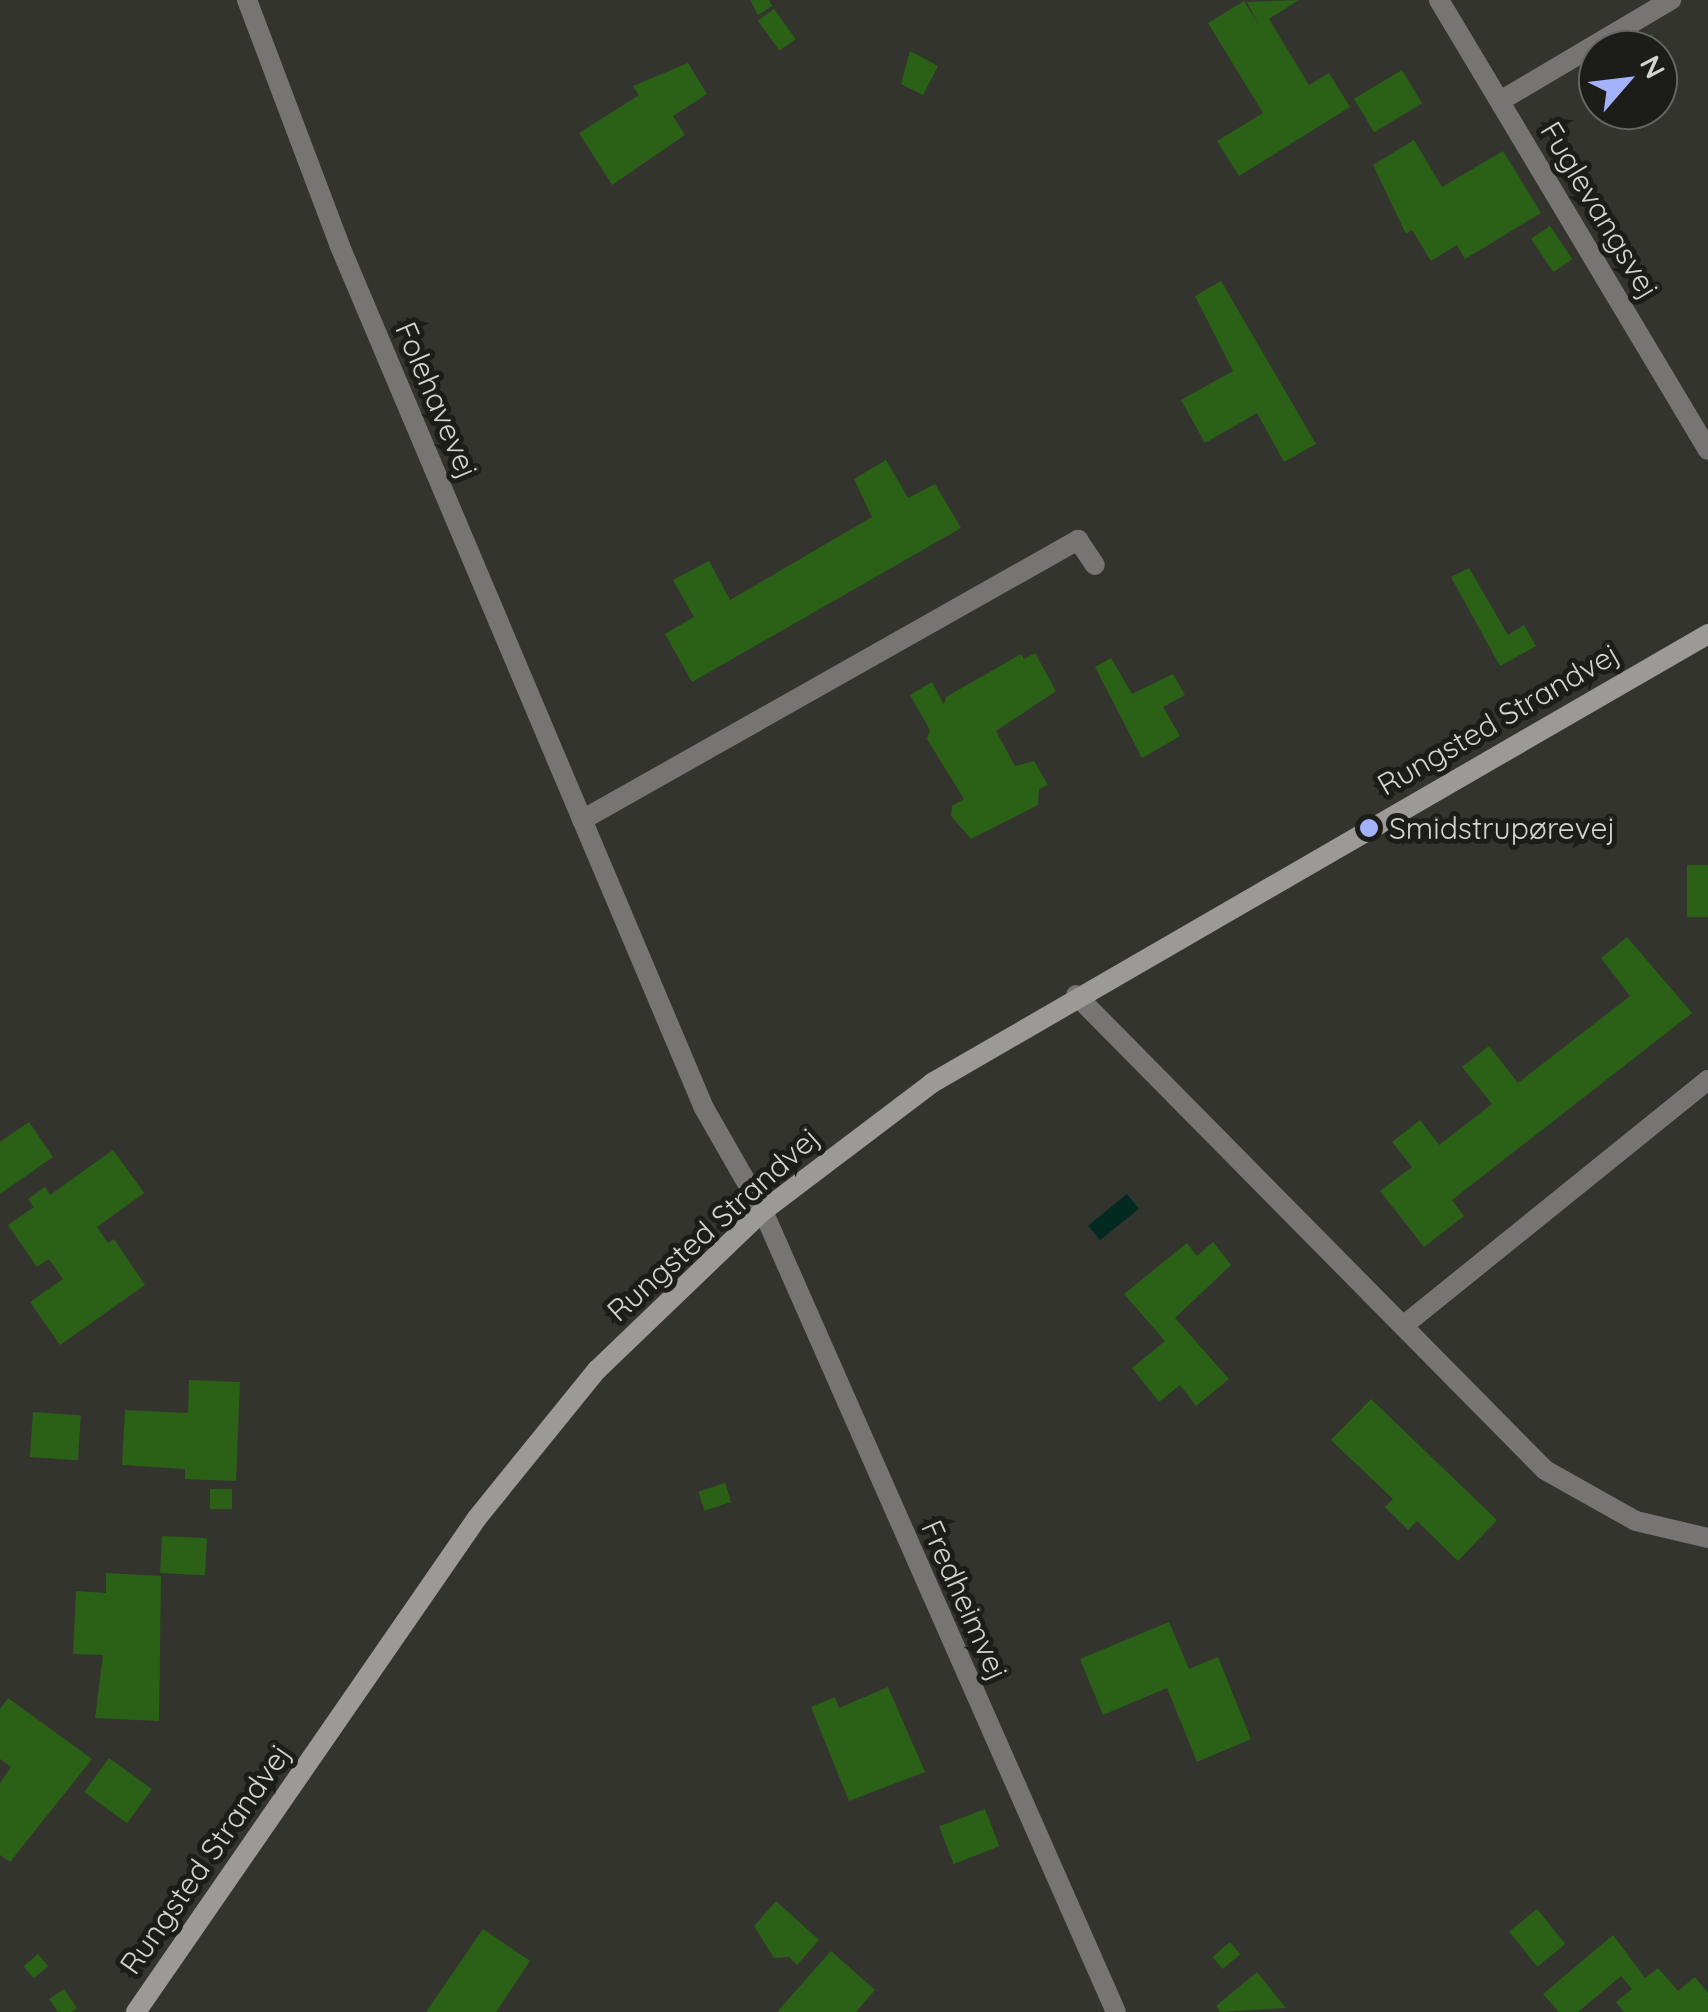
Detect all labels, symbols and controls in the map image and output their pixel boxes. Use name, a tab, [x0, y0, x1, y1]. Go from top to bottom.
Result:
north arrow	[1578, 30, 1678, 130]
text: N	[1633, 49, 1673, 84]
street label: Fuglevangsvej	[1533, 115, 1667, 305]
street label: Folehavevej	[388, 316, 486, 484]
street label: Rungsted Strandvej	[1371, 635, 1625, 803]
place label: Smidstrupørevej	[1389, 810, 1615, 846]
marker: Smidstrupørevej	[1358, 817, 1380, 839]
street label: Rungsted Strandvej	[600, 1119, 826, 1329]
street label: Fredheimvej	[914, 1515, 1016, 1685]
street label: Rungsted Strandvej	[112, 1737, 298, 1981]

